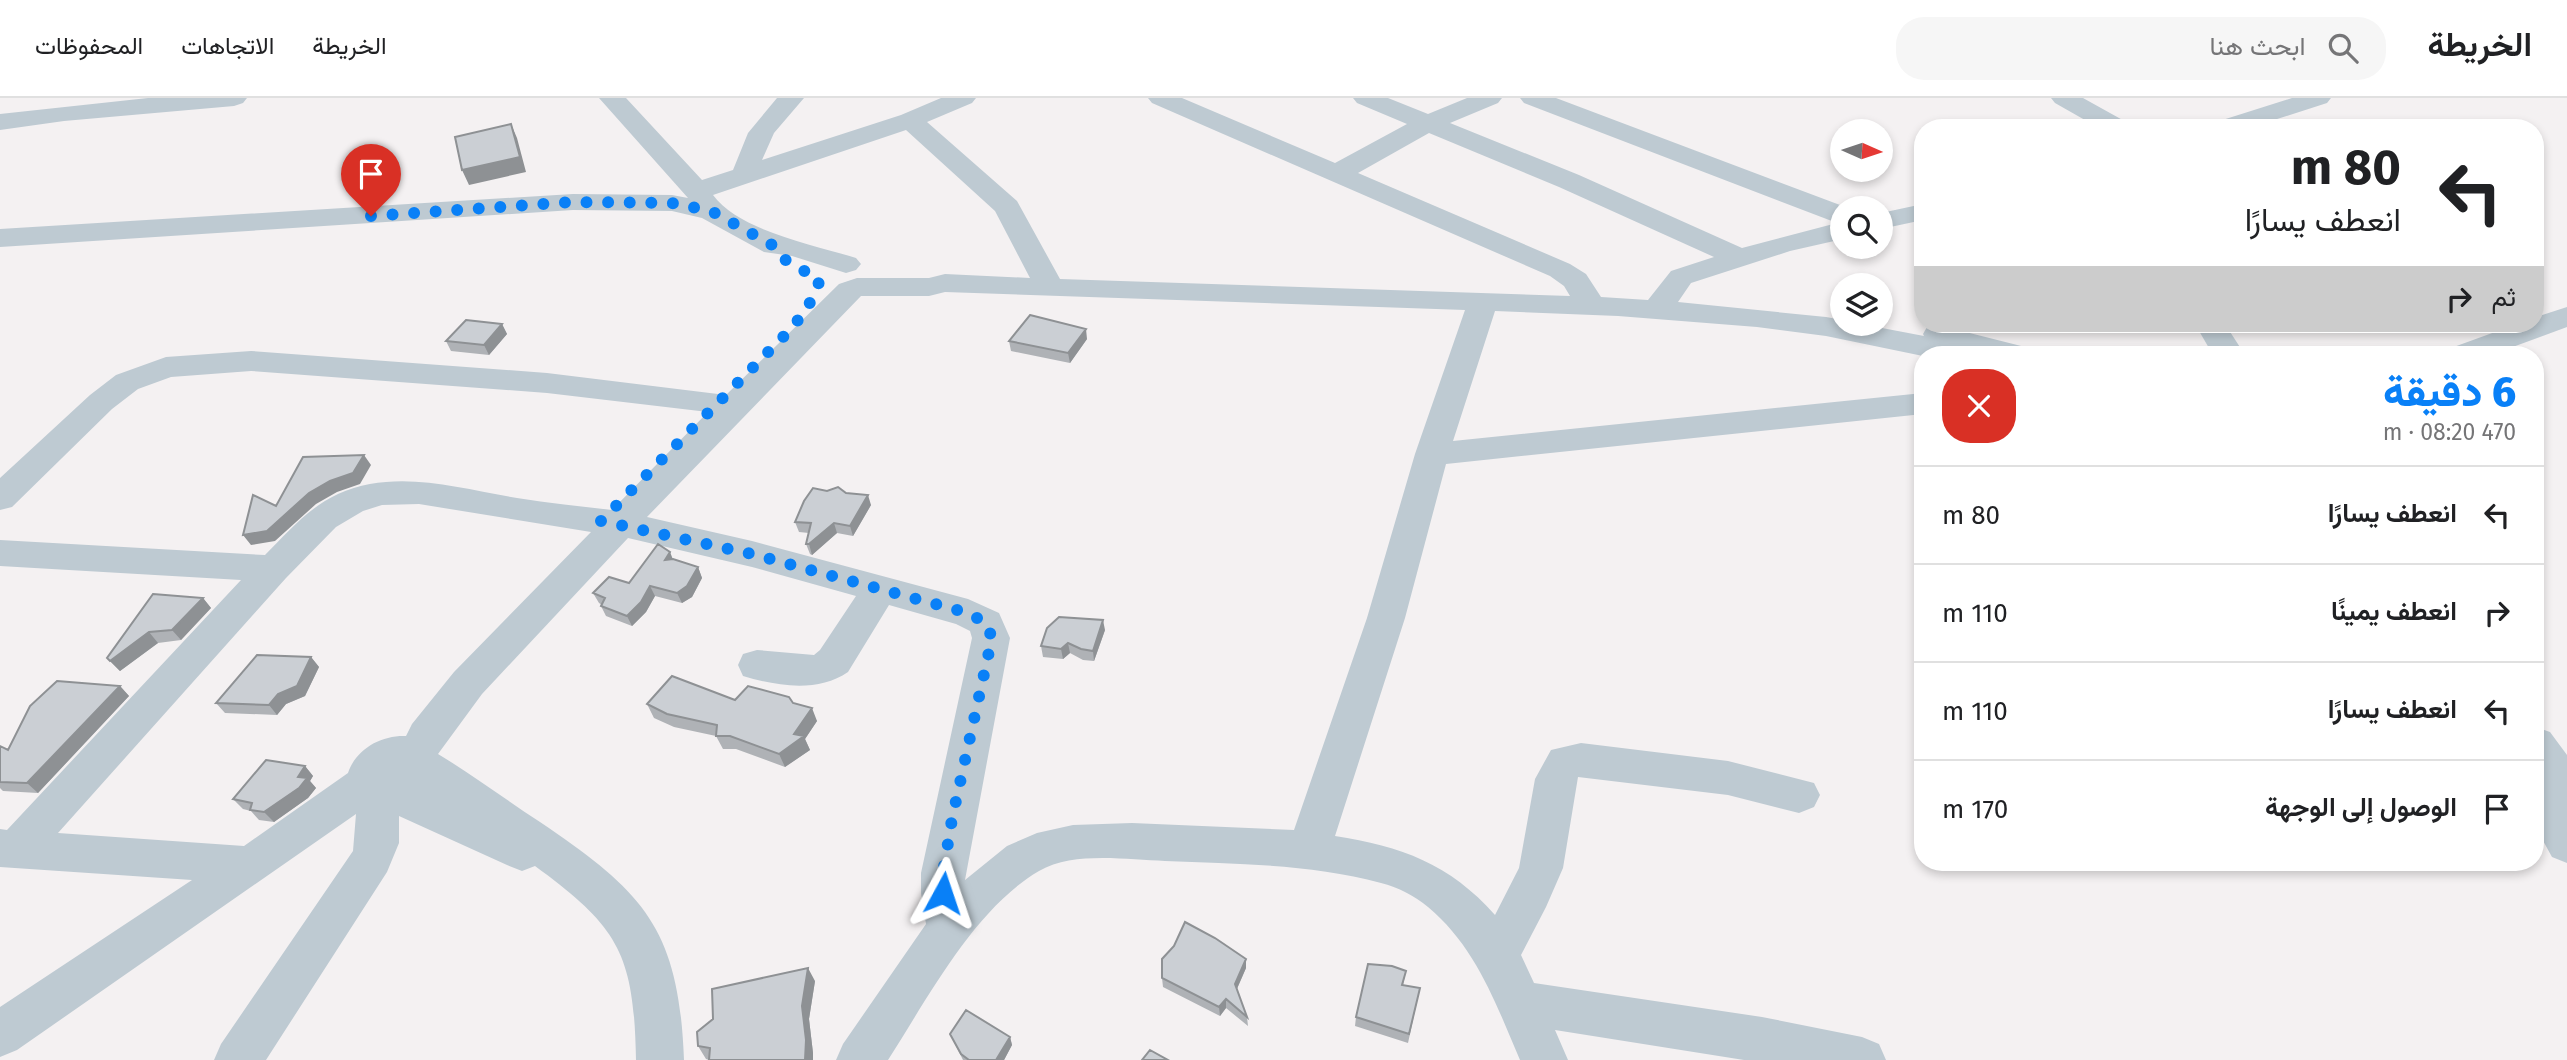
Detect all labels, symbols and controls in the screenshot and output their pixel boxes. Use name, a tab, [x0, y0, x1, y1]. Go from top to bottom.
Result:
search box	[1896, 17, 2386, 80]
text: الخريطة	[2428, 25, 2532, 65]
icon: search	[2324, 29, 2362, 67]
text: ابحث هنا	[2209, 31, 2306, 62]
text: المحفوظات	[35, 32, 143, 60]
text: الاتجاهات	[181, 32, 274, 60]
text: الخريطة	[312, 32, 387, 60]
north arrow	[1830, 119, 1894, 182]
map controls	[1830, 119, 1893, 336]
text: 80 m	[2291, 138, 2401, 197]
pin	[341, 144, 401, 216]
icon: left	[2425, 147, 2516, 238]
icon: arrive	[352, 155, 390, 193]
button: search	[1830, 196, 1893, 259]
text: انعطف يسارًا	[2245, 201, 2401, 239]
button: layers	[1830, 273, 1893, 336]
icon: right	[2440, 280, 2478, 318]
text: ثم	[2492, 282, 2516, 313]
text: 6 دقيقة	[2383, 367, 2516, 417]
button: close	[1942, 369, 2016, 443]
text: 470 m · 08:20	[2383, 418, 2516, 446]
icon: left	[2478, 496, 2516, 534]
text: انعطف يسارًا	[2328, 498, 2457, 529]
text: 80 m	[1942, 500, 2000, 531]
icon: right	[2478, 594, 2516, 632]
text: انعطف يمينًا	[2331, 596, 2457, 627]
text: 110 m	[1942, 598, 2008, 629]
icon: left	[2478, 692, 2516, 730]
text: انعطف يسارًا	[2328, 694, 2457, 725]
text: 110 m	[1942, 696, 2008, 727]
icon: arrive	[2478, 790, 2516, 828]
text: الوصول إلى الوجهة	[2265, 792, 2457, 823]
text: 170 m	[1942, 794, 2008, 825]
position arrow	[906, 856, 980, 930]

